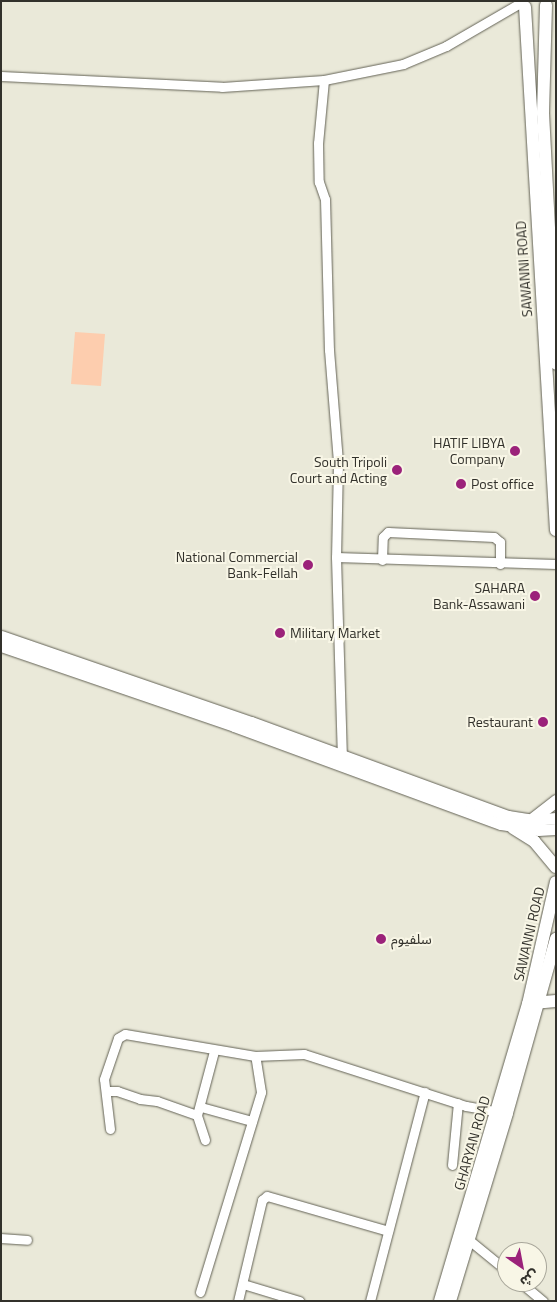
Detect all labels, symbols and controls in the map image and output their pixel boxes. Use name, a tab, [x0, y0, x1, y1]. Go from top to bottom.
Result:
street label: SAWANNI ROAD	[512, 220, 536, 318]
place label: HATIF LIBYA Company	[433, 435, 505, 468]
marker: HATIF LIBYA Company	[509, 445, 521, 457]
place label: South Tripoli Court and Acting	[290, 454, 387, 487]
marker: South Tripoli Court and Acting	[391, 464, 403, 476]
place label: Post office	[471, 476, 534, 492]
marker: Post office	[455, 478, 467, 490]
place label: National Commercial Bank-Fellah	[176, 549, 298, 582]
marker: National Commercial Bank-Fellah	[302, 559, 314, 571]
place label: SAHARA Bank-Assawani	[433, 580, 525, 612]
marker: SAHARA Bank-Assawani	[529, 590, 541, 602]
place label: Military Market	[290, 625, 380, 641]
marker: Military Market	[274, 627, 286, 639]
place label: Restaurant	[467, 714, 533, 730]
marker: Restaurant	[537, 716, 549, 728]
street label: SAWANNI ROAD	[510, 885, 548, 983]
place label: سلفيوم	[391, 931, 432, 947]
marker: سلفيوم	[375, 933, 387, 945]
street label: GHARYAN ROAD	[450, 1094, 494, 1192]
north arrow	[497, 1242, 547, 1292]
text: ش	[516, 1265, 544, 1293]

